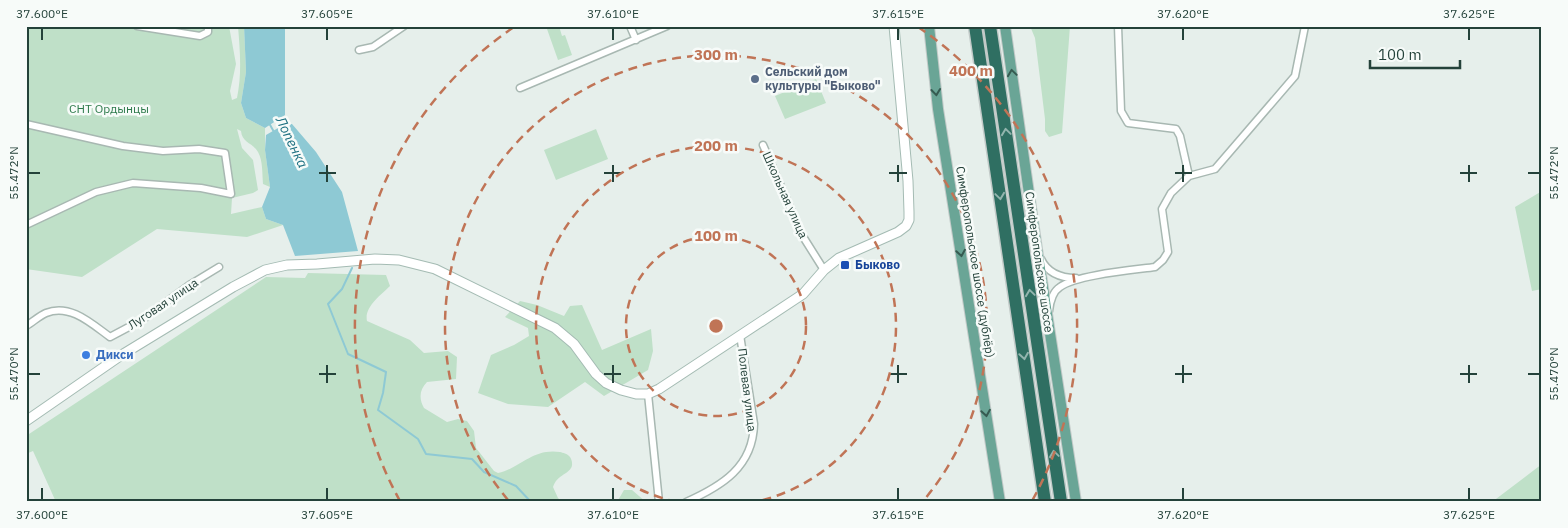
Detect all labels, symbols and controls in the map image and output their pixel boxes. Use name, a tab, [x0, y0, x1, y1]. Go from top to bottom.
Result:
text: 37.600°E	[16, 6, 68, 21]
text: 37.605°E	[301, 6, 353, 21]
text: 37.610°E	[587, 6, 639, 21]
text: 37.615°E	[872, 6, 924, 21]
text: 37.620°E	[1157, 6, 1209, 21]
text: 37.625°E	[1443, 6, 1495, 21]
scale bar	[1370, 38, 1460, 70]
text: 300 m	[694, 45, 738, 64]
text: 100 m	[1378, 45, 1422, 64]
text: 400 m	[949, 61, 993, 80]
place label: Сельский дом культуры "Быково"	[765, 64, 881, 93]
one-way arrow	[1007, 68, 1018, 76]
marker: Сельский дом культуры "Быково"	[749, 73, 761, 85]
one-way arrow	[930, 88, 941, 96]
park label: СНТ Ордынцы	[69, 101, 149, 116]
water label: Лопенка	[271, 112, 312, 171]
one-way arrow	[1001, 128, 1012, 136]
text: 200 m	[694, 136, 738, 155]
text: 55.472°N	[6, 146, 21, 200]
text: 55.472°N	[1546, 146, 1561, 200]
street label: Школьная улица	[760, 149, 812, 241]
street label: Симферопольское шоссе (дублёр)	[953, 165, 998, 359]
street label: Симферопольское шоссе	[1022, 191, 1057, 334]
one-way arrow	[994, 192, 1005, 200]
text: 100 m	[694, 226, 738, 245]
one-way arrow	[955, 248, 965, 257]
place label: Быково	[855, 257, 900, 272]
marker: Быково	[839, 259, 851, 271]
street label: Луговая улица	[125, 274, 201, 333]
one-way arrow	[1025, 288, 1035, 297]
centre of rings	[707, 317, 725, 335]
text: 55.470°N	[6, 347, 21, 401]
place label: Дикси	[96, 347, 134, 362]
street label: Полевая улица	[735, 347, 760, 433]
text: 55.470°N	[1546, 347, 1561, 401]
marker: Дикси	[80, 349, 92, 361]
one-way arrow	[1018, 352, 1028, 361]
one-way arrow	[980, 410, 991, 418]
one-way arrow	[1049, 449, 1059, 458]
text: 37.600°E	[16, 507, 68, 522]
text: 37.605°E	[301, 507, 353, 522]
text: 37.610°E	[587, 507, 639, 522]
text: 37.615°E	[872, 507, 924, 522]
text: 37.620°E	[1157, 507, 1209, 522]
text: 37.625°E	[1443, 507, 1495, 522]

